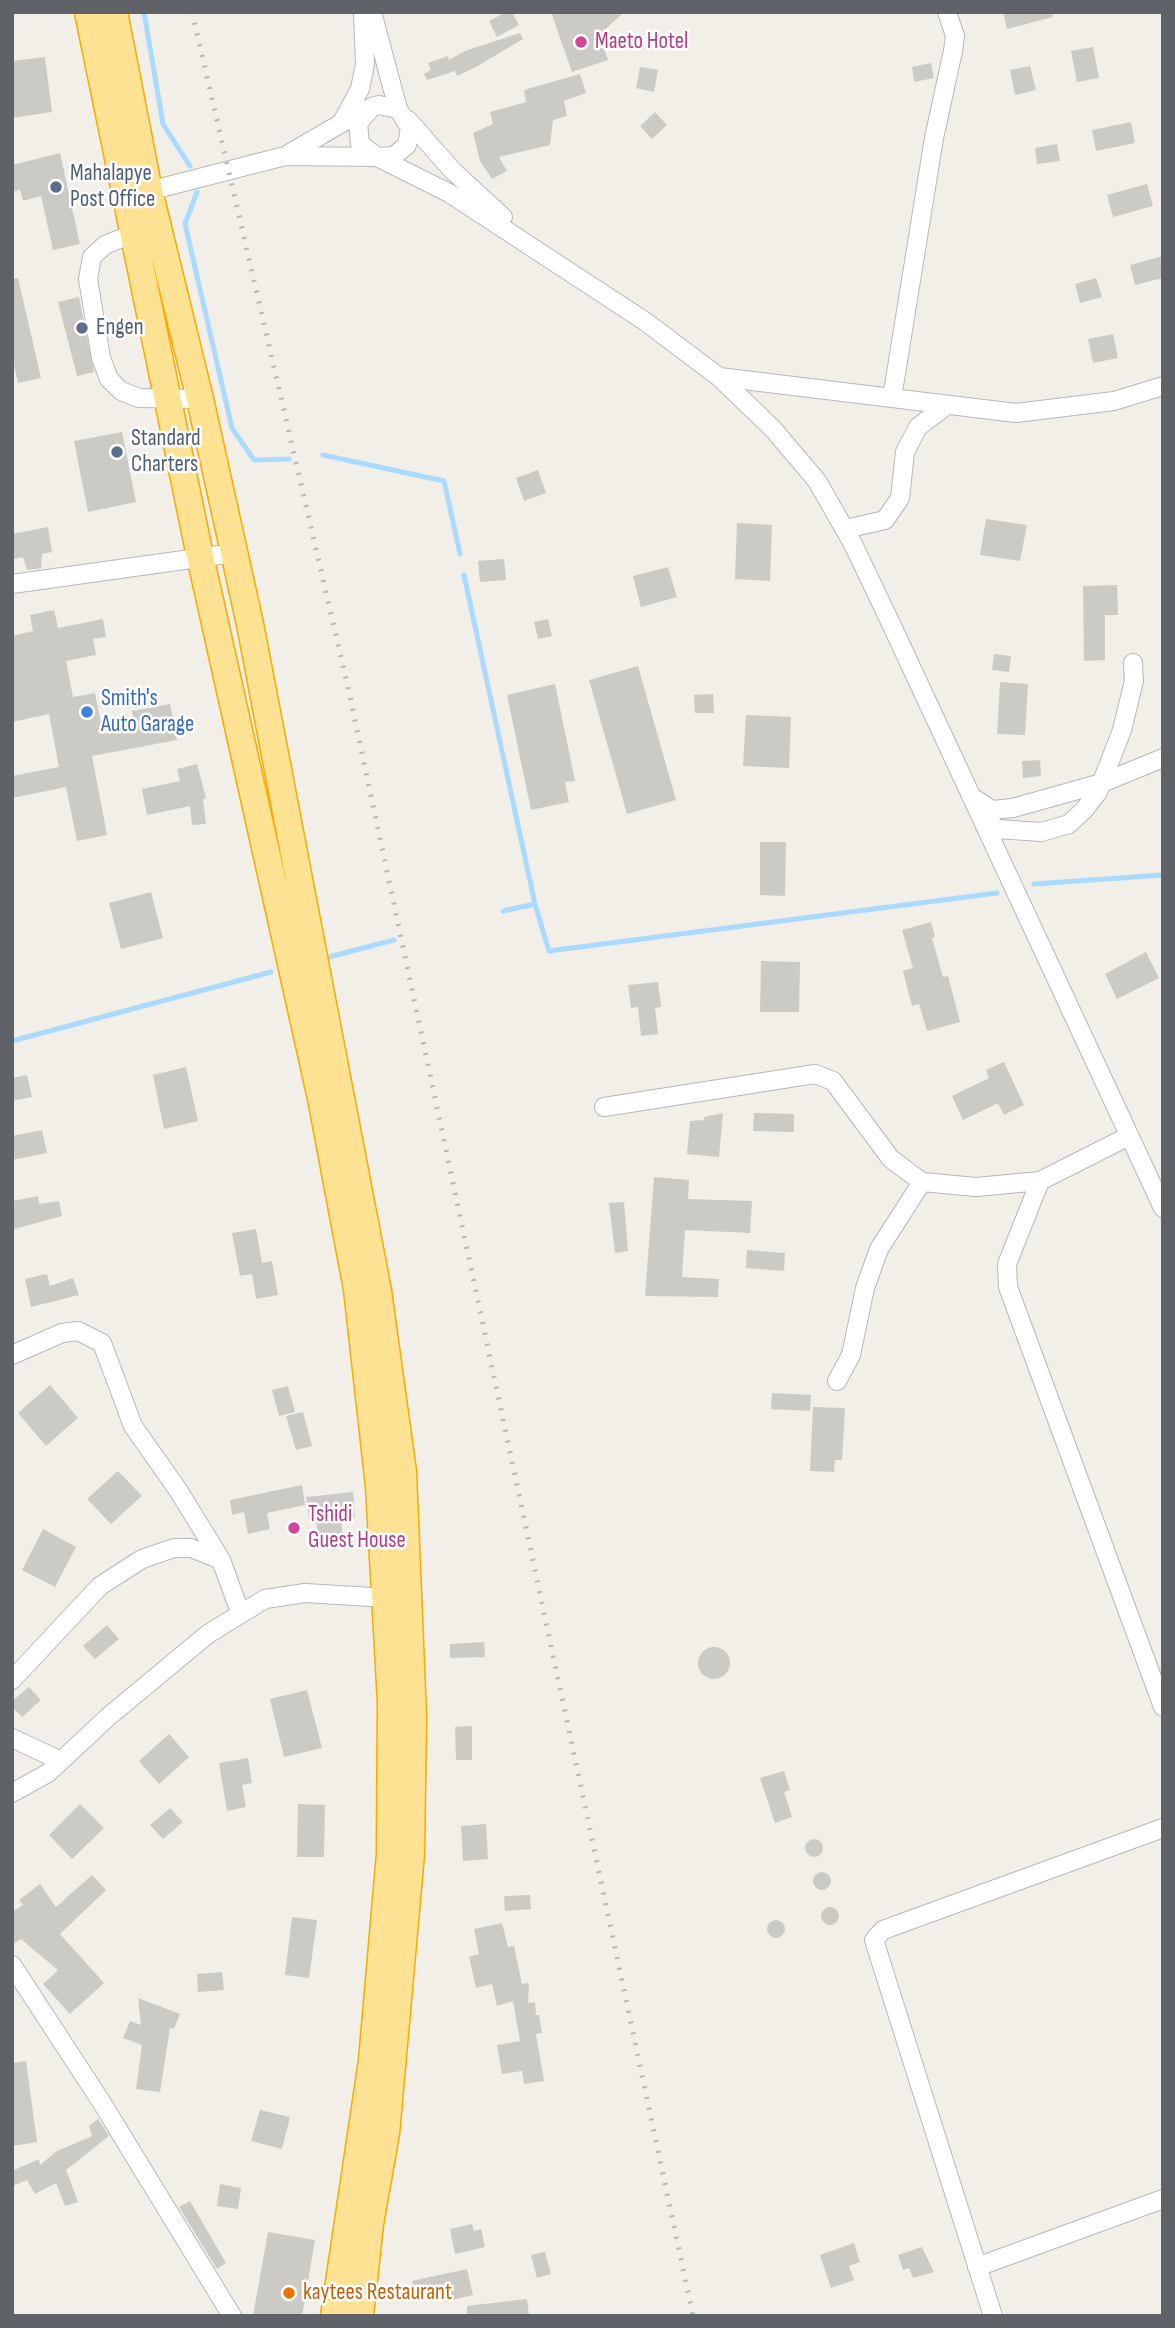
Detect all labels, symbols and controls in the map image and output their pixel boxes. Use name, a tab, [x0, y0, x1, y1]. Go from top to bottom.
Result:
place label: Maeto Hotel	[595, 28, 688, 56]
marker: Maeto Hotel	[573, 34, 589, 50]
place label: Mahalapye Post Office	[70, 160, 155, 214]
marker: Mahalapye Post Office	[48, 179, 64, 195]
place label: Engen	[96, 314, 143, 342]
marker: Engen	[74, 320, 90, 336]
place label: Standard Charters	[131, 425, 201, 479]
marker: Standard Charters	[109, 444, 125, 460]
place label: Smith's Auto Garage	[101, 685, 194, 739]
marker: Smith's Auto Garage	[79, 704, 95, 720]
place label: Tshidi Guest House	[308, 1501, 406, 1555]
marker: Tshidi Guest House	[286, 1520, 302, 1536]
place label: kaytees Restaurant	[303, 2279, 452, 2307]
marker: kaytees Restaurant	[281, 2285, 297, 2301]

